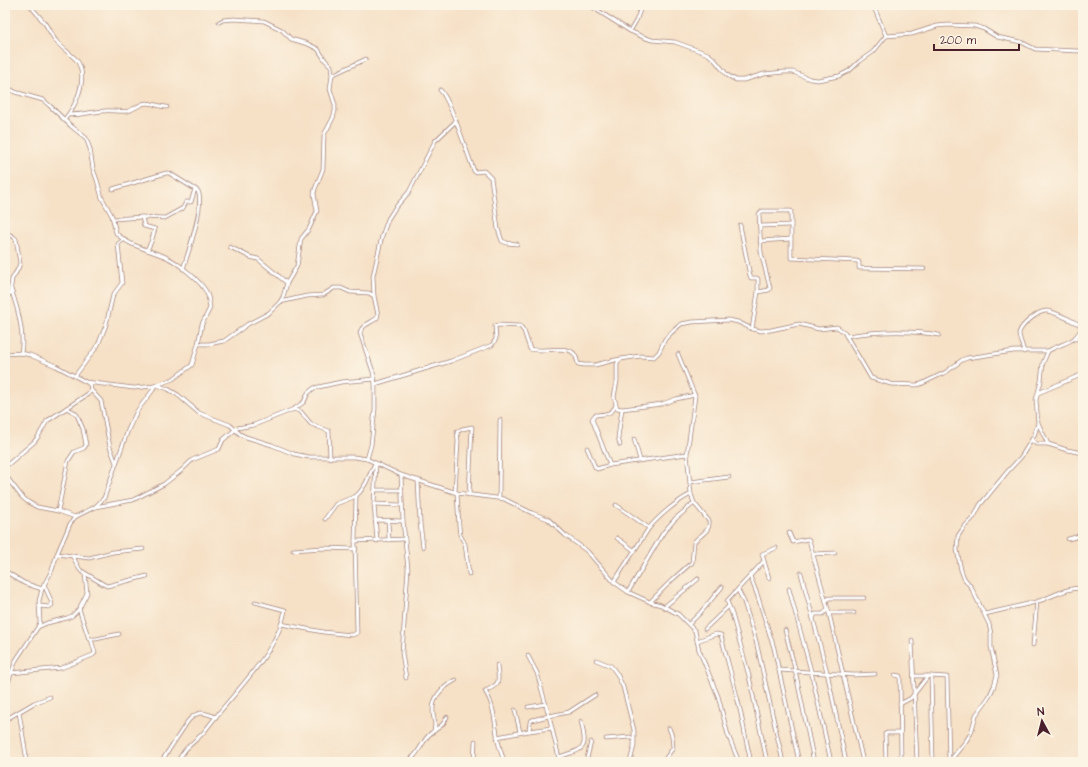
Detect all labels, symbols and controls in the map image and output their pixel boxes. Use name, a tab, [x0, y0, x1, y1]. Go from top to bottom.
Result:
scale bar	[934, 26, 1019, 52]
text: 200 m	[940, 32, 977, 49]
north arrow	[1022, 701, 1062, 741]
text: N	[1037, 704, 1045, 719]

